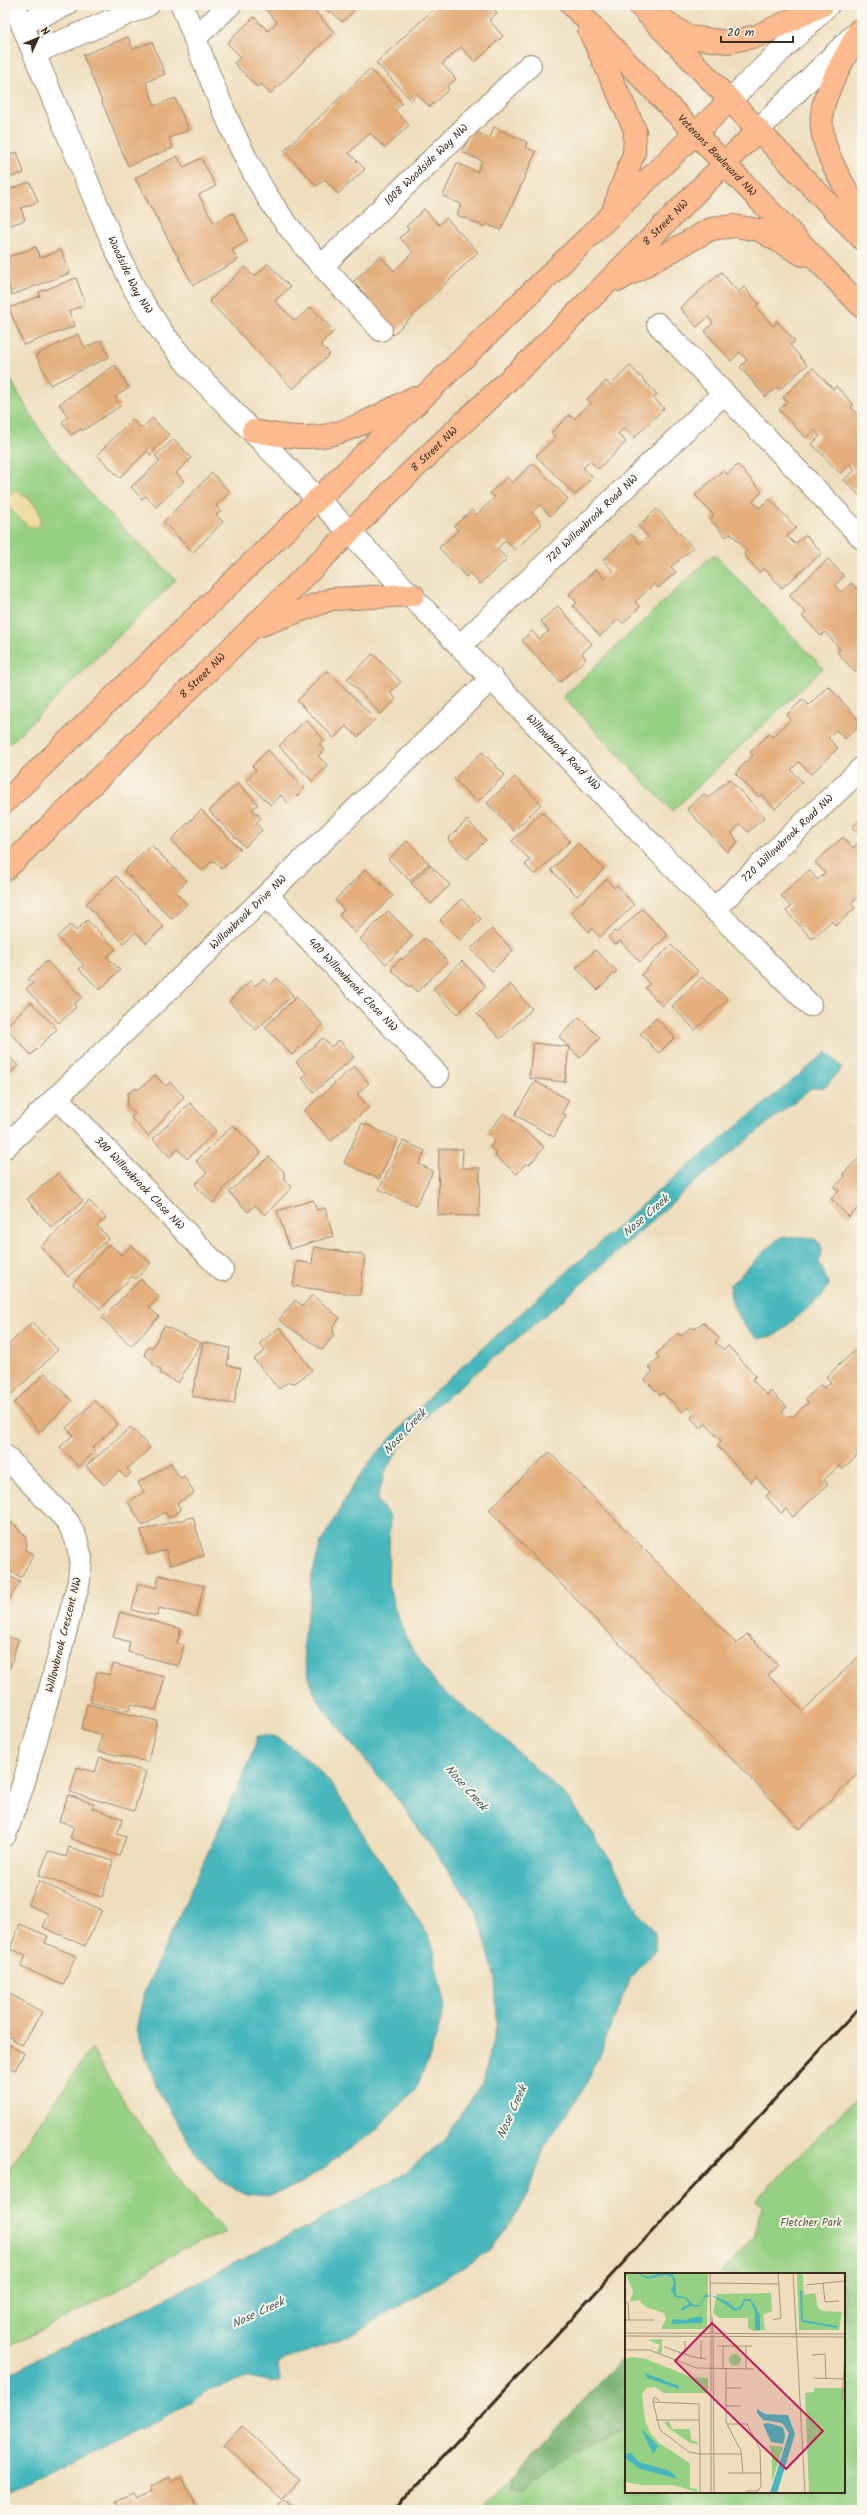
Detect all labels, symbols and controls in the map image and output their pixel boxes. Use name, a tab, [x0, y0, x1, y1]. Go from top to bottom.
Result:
north arrow	[18, 18, 58, 58]
scale bar	[721, 18, 793, 44]
text: N	[36, 23, 53, 41]
text: 20 m	[727, 23, 755, 42]
street label: Veterans Boulevard NW	[673, 110, 761, 201]
street label: 1008 Woodside Way NW	[380, 120, 473, 210]
street label: 8 Street NW	[639, 195, 694, 250]
street label: Woodside Way NW	[102, 233, 157, 318]
street label: 8 Street NW	[407, 422, 463, 476]
street label: 720 Willowbrook Road NW	[542, 470, 643, 568]
street label: 8 Street NW	[175, 649, 231, 703]
street label: Willowbrook Road NW	[522, 710, 605, 795]
street label: 720 Willowbrook Road NW	[737, 790, 839, 887]
street label: Willowbrook Drive NW	[206, 871, 292, 954]
street label: 400 Willowbrook Close NW	[303, 934, 402, 1036]
street label: 300 Willowbrook Close NW	[90, 1133, 189, 1235]
water label: Nose Creek	[618, 1189, 675, 1242]
water label: Nose Creek	[379, 1403, 433, 1459]
street label: Willowbrook Crescent NW	[41, 1575, 87, 1695]
water label: Nose Creek	[440, 1761, 494, 1817]
water label: Nose Creek	[492, 2080, 533, 2142]
park label: Fletcher Park	[780, 2214, 843, 2232]
inset map	[625, 2273, 845, 2493]
water label: Nose Creek	[228, 2291, 290, 2334]

